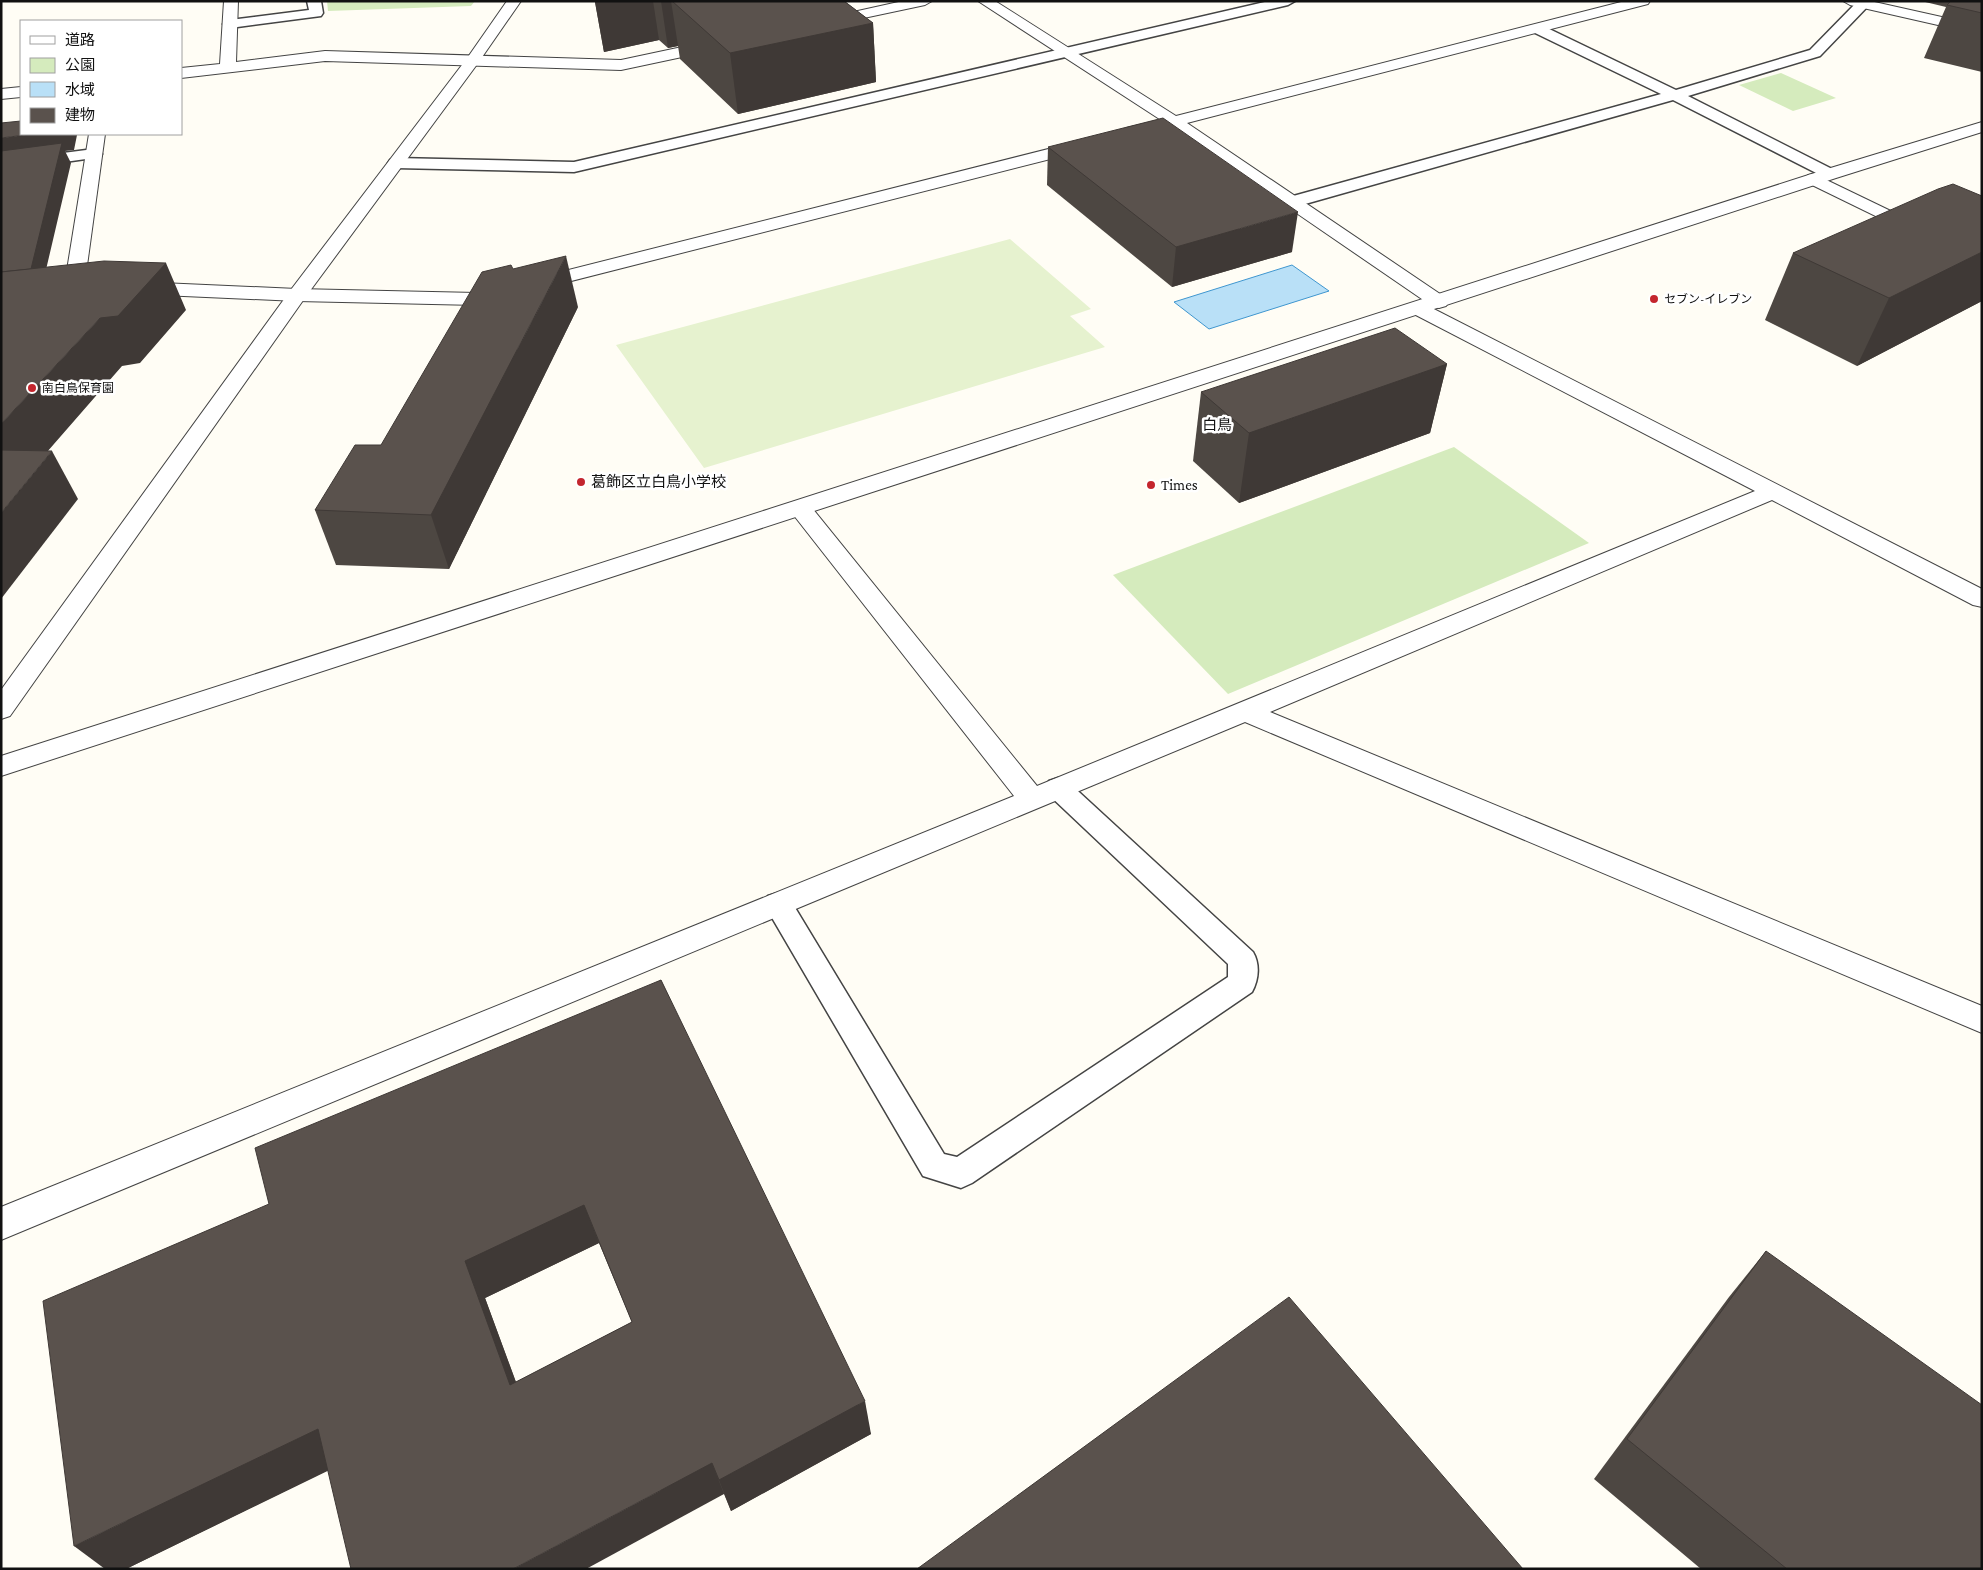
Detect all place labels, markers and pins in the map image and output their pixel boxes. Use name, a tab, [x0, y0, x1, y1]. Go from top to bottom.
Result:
place label: セブン-イレブン	[1664, 292, 1752, 306]
marker: セブン-イレブン	[1648, 293, 1660, 305]
place label: 南白鳥保育園	[42, 381, 114, 395]
marker: 南白鳥保育園	[26, 382, 38, 394]
place label: 葛飾区立白鳥小学校	[591, 473, 726, 490]
marker: 葛飾区立白鳥小学校	[575, 476, 587, 488]
place label: Times	[1161, 477, 1198, 493]
marker: Times	[1145, 479, 1157, 491]

